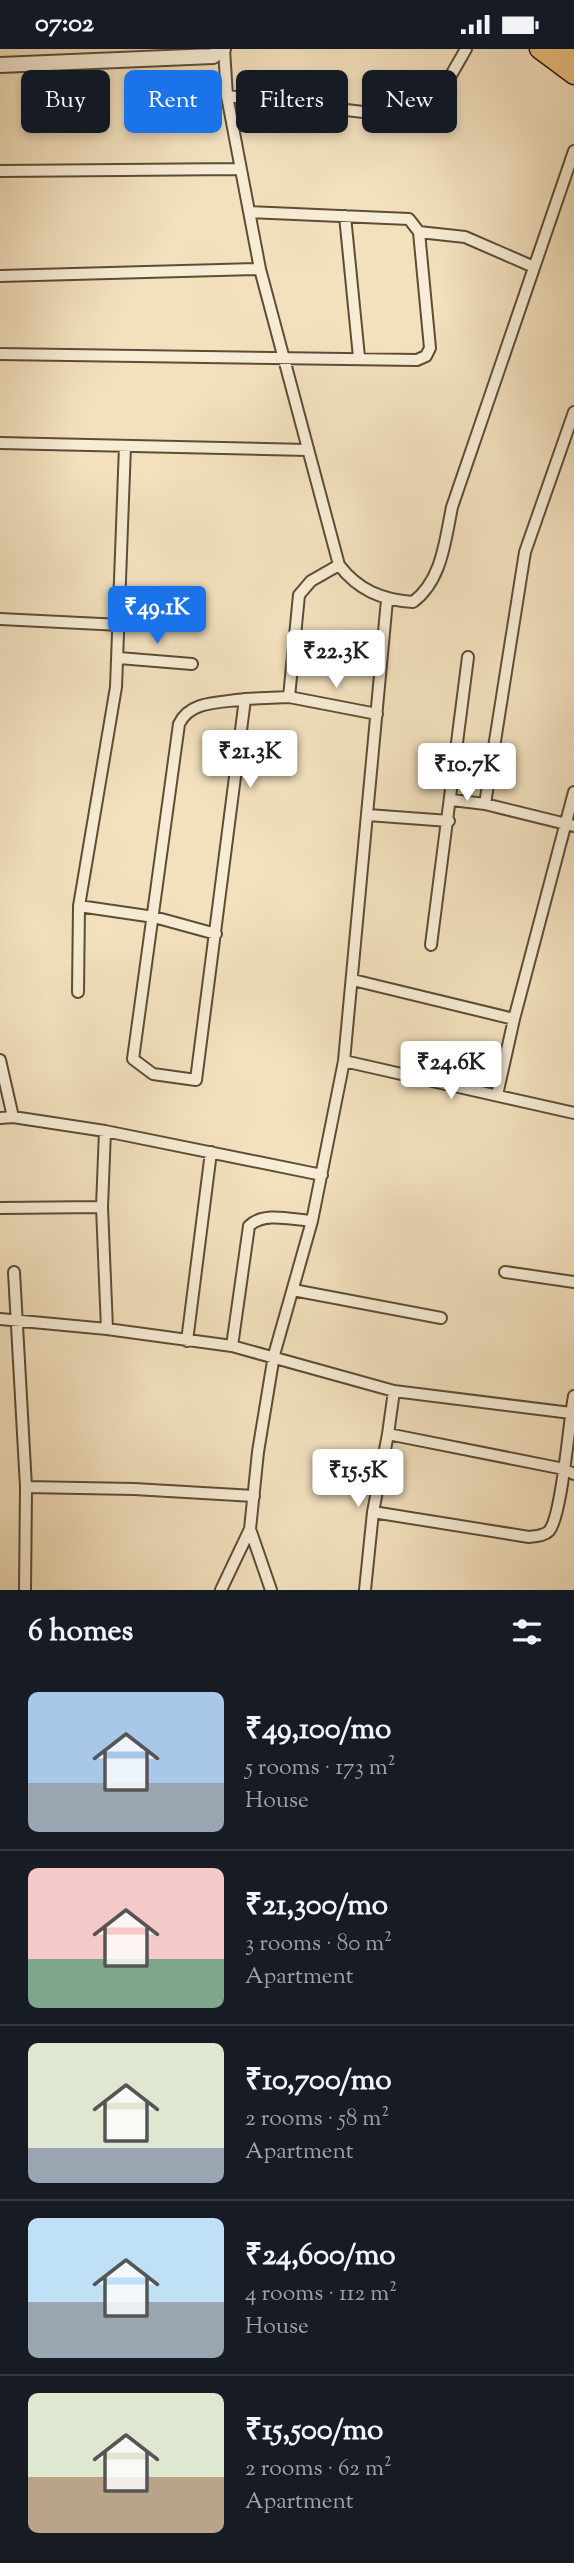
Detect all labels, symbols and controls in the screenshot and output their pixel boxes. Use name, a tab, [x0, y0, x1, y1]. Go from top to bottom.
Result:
text: 07:02	[35, 6, 94, 43]
chip: Buy	[21, 70, 110, 133]
chip: Rent	[124, 70, 222, 133]
chip: Filters	[236, 70, 348, 133]
chip: New	[362, 70, 457, 133]
pin: ₹49.1K	[100, 587, 214, 646]
text: ₹49.1K	[124, 592, 190, 625]
pin: ₹22.3K	[279, 631, 393, 690]
text: ₹22.3K	[303, 636, 369, 669]
pin: ₹21.3K	[193, 731, 307, 790]
text: ₹21.3K	[218, 736, 282, 769]
pin: ₹10.7K	[410, 743, 524, 803]
text: ₹10.7K	[434, 749, 500, 782]
pin: ₹24.6K	[394, 1041, 508, 1101]
text: ₹24.6K	[417, 1047, 485, 1080]
pin: ₹15.5K	[301, 1449, 415, 1509]
text: ₹15.5K	[328, 1455, 388, 1488]
text: 6 homes	[28, 1611, 133, 1654]
icon: filters	[508, 1613, 546, 1651]
text: ₹49,100/mo	[245, 1709, 391, 1752]
icon: home	[84, 1720, 168, 1804]
text: 5 rooms · 173 m²	[245, 1752, 396, 1785]
text: House	[245, 1785, 309, 1818]
text: ₹21,300/mo	[245, 1885, 388, 1928]
icon: home	[84, 1896, 168, 1980]
text: 3 rooms · 80 m²	[245, 1928, 392, 1961]
text: Apartment	[245, 1961, 354, 1994]
text: ₹10,700/mo	[245, 2060, 392, 2103]
icon: home	[84, 2071, 168, 2155]
text: 2 rooms · 58 m²	[245, 2103, 389, 2136]
text: Apartment	[245, 2136, 354, 2169]
text: ₹24,600/mo	[245, 2235, 396, 2278]
icon: home	[84, 2246, 168, 2330]
text: 4 rooms · 112 m²	[245, 2278, 397, 2311]
text: House	[245, 2311, 309, 2344]
text: ₹15,500/mo	[245, 2410, 383, 2453]
icon: home	[84, 2421, 168, 2505]
text: 2 rooms · 62 m²	[245, 2453, 392, 2486]
text: Apartment	[245, 2486, 354, 2519]

